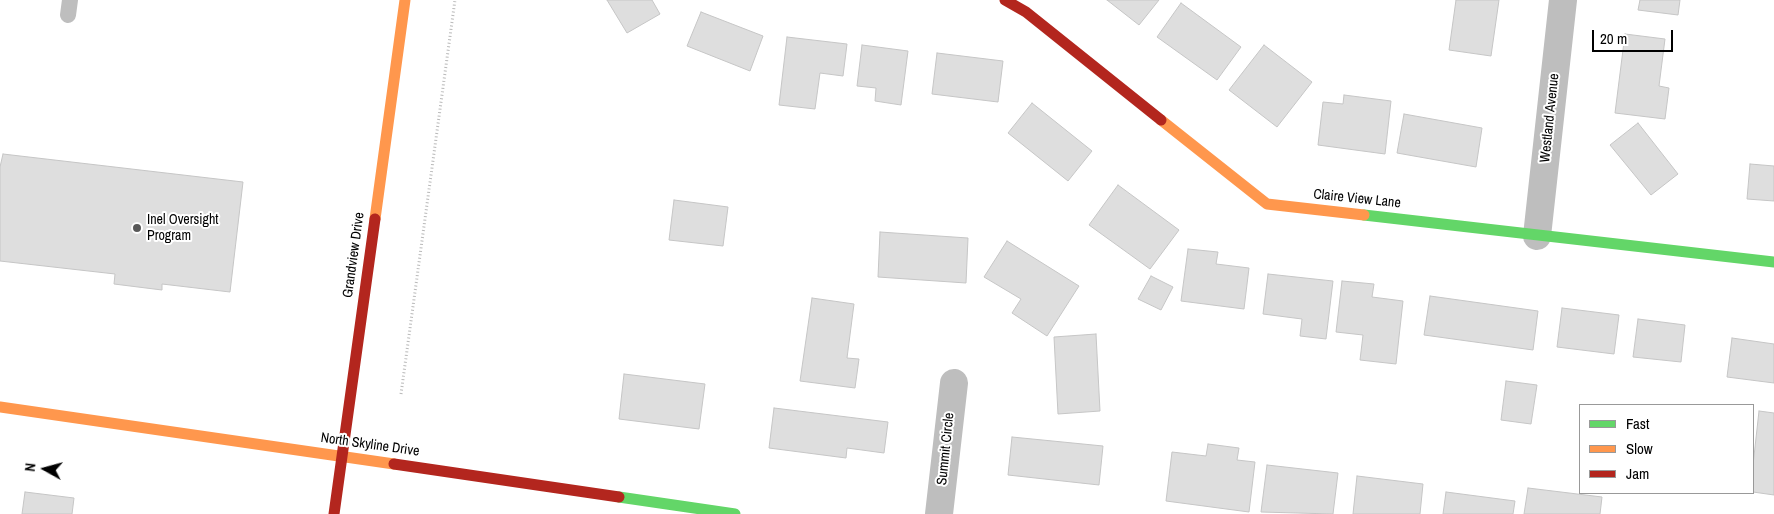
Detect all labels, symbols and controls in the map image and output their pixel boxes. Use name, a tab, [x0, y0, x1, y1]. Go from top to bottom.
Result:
scale bar	[1594, 20, 1675, 52]
text: 20 m	[1600, 28, 1627, 49]
street label: Westland Avenue	[1537, 73, 1563, 163]
street label: Claire View Lane	[1312, 186, 1402, 212]
street label: Grandview Drive	[340, 211, 368, 299]
place label: Inel Oversight Program	[147, 212, 218, 244]
marker: Inel Oversight Program	[131, 222, 143, 234]
legend	[1579, 404, 1754, 494]
street label: Summit Circle	[934, 412, 958, 486]
text: Fast	[1626, 413, 1649, 434]
street label: North Skyline Drive	[320, 430, 420, 460]
text: Slow	[1626, 438, 1653, 459]
north arrow	[20, 444, 70, 494]
text: N	[21, 462, 40, 472]
text: Jam	[1626, 463, 1649, 484]

